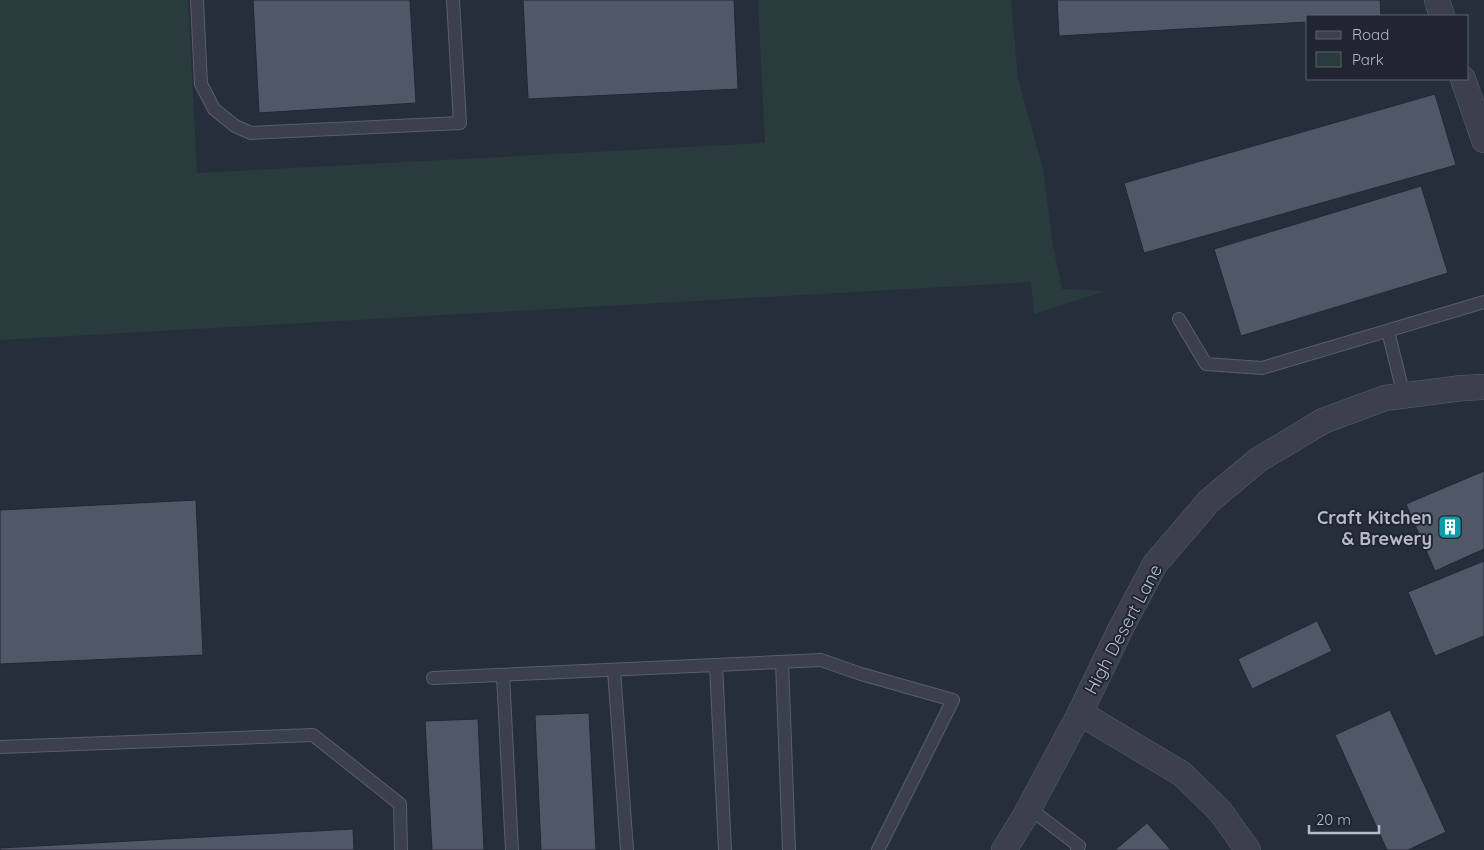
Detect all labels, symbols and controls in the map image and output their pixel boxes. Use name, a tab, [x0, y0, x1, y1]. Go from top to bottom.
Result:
legend	[1306, 15, 1469, 80]
text: Road	[1352, 25, 1389, 44]
text: Park	[1352, 50, 1384, 69]
place label: Craft Kitchen & Brewery	[1317, 506, 1432, 550]
building icon: Craft Kitchen & Brewery	[1437, 514, 1463, 540]
street label: High Desert Lane	[1079, 560, 1167, 698]
scale bar	[1309, 802, 1379, 834]
text: 20 m	[1316, 810, 1351, 829]

